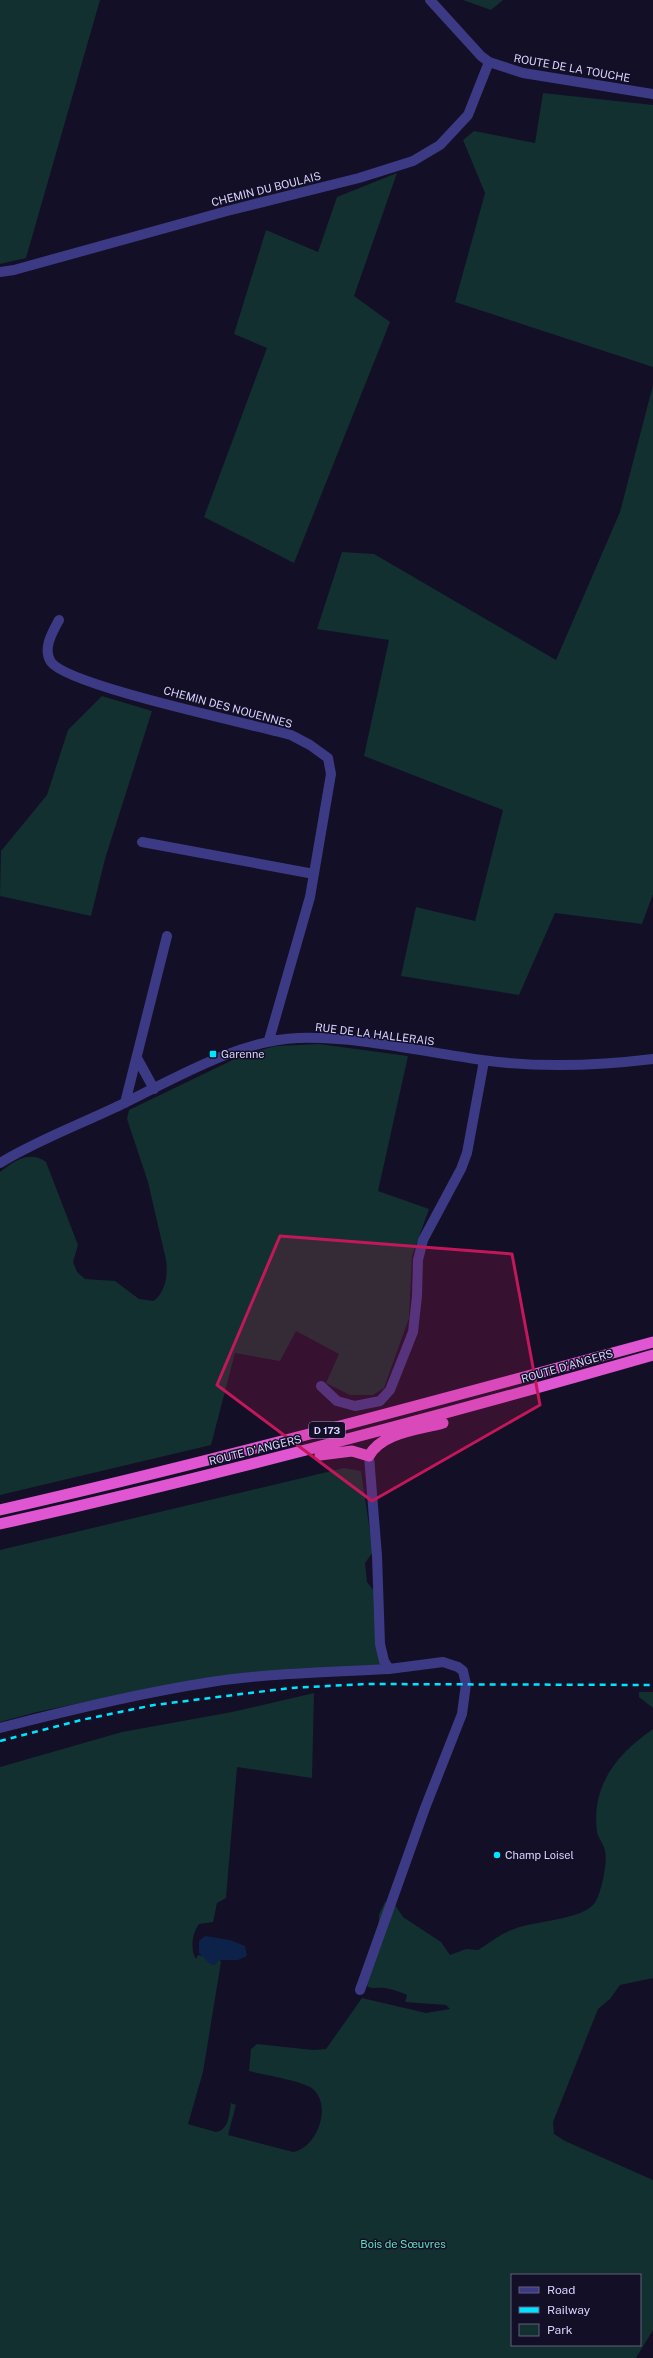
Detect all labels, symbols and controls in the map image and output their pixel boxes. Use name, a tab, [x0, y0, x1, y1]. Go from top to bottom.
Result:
street label: ROUTE DE LA TOUCHE	[513, 52, 631, 84]
street label: CHEMIN DU BOULAIS	[210, 170, 322, 208]
street label: CHEMIN DES NOUENNES	[162, 684, 294, 730]
street label: RUE DE LA HALLERAIS	[315, 1021, 435, 1047]
place label: Garenne	[221, 1048, 265, 1060]
marker: Garenne	[208, 1049, 218, 1059]
street label: ROUTE D'ANGERS	[520, 1347, 614, 1385]
road number: D 173	[309, 1422, 345, 1438]
street label: ROUTE D'ANGERS	[207, 1433, 303, 1467]
place label: Champ Loisel	[505, 1849, 574, 1861]
marker: Champ Loisel	[492, 1850, 502, 1860]
park label: Bois de Sœuvres	[360, 2238, 446, 2250]
legend	[511, 2274, 641, 2346]
text: Road	[547, 2283, 575, 2297]
text: Railway	[547, 2303, 591, 2317]
text: Park	[547, 2323, 573, 2337]

